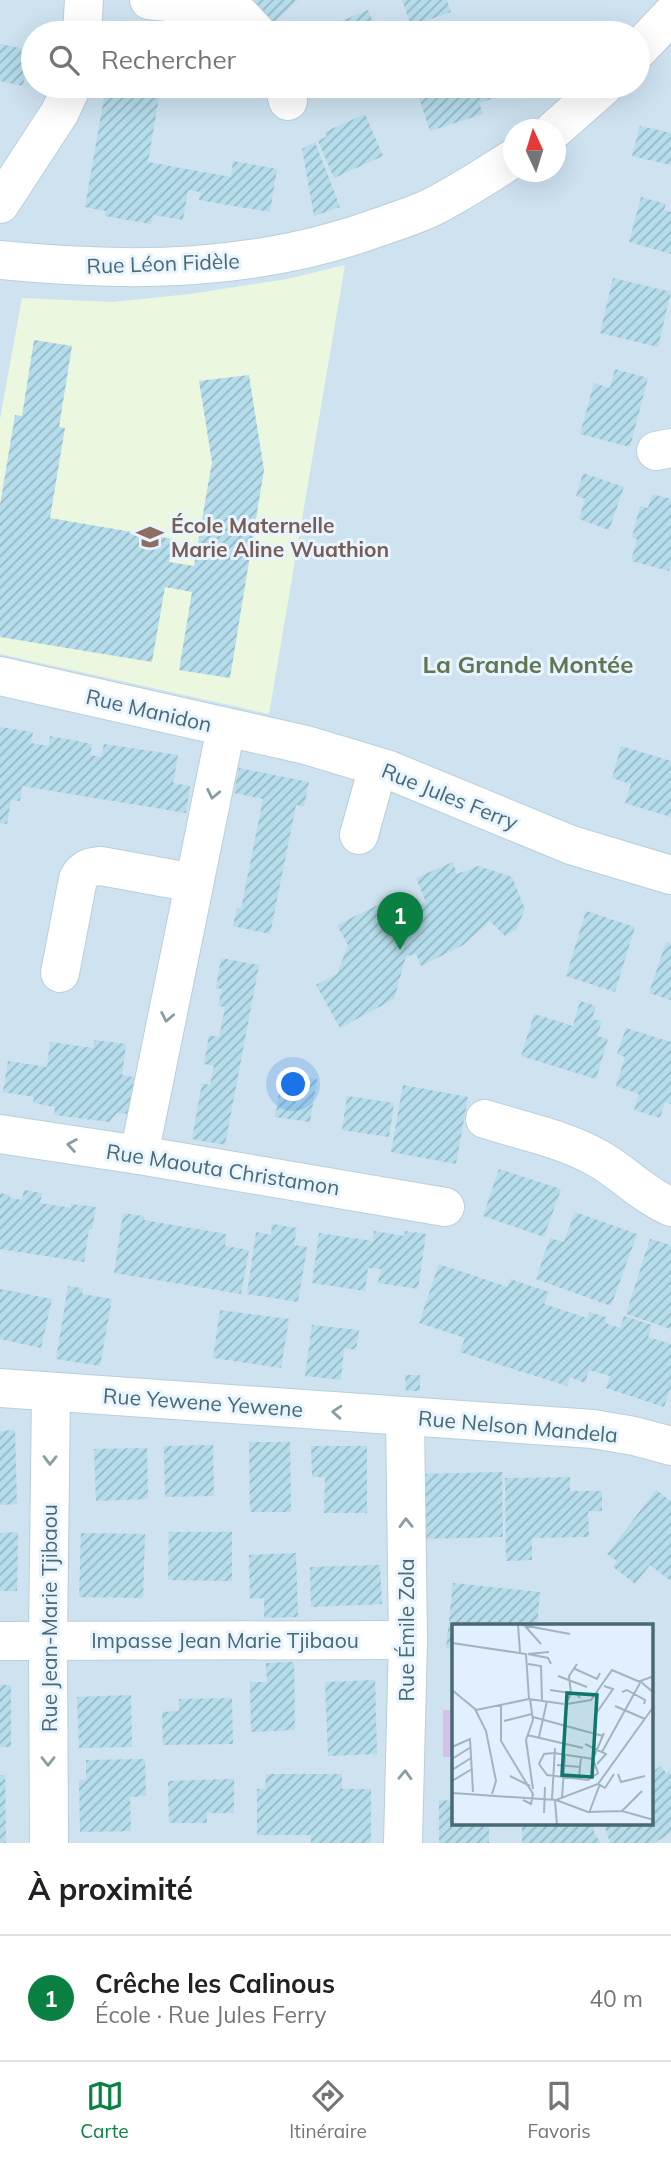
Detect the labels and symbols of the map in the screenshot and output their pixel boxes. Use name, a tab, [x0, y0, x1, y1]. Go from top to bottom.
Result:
north arrow	[503, 119, 566, 182]
street label: Rue Léon Fidèle	[86, 247, 240, 279]
place label: École Maternelle Marie Aline Wuathion	[171, 512, 389, 562]
school or university icon: École Maternelle Marie Aline Wuathion	[135, 522, 165, 552]
district label: La Grande Montée	[423, 649, 633, 679]
street label: Rue Manidon	[84, 683, 214, 737]
street label: Rue Jules Ferry	[378, 757, 522, 835]
one-way arrow	[206, 788, 221, 800]
pin: 1	[377, 892, 423, 950]
one-way arrow	[161, 1011, 176, 1023]
your location	[276, 1067, 310, 1101]
one-way arrow	[66, 1137, 78, 1152]
street label: Rue Maouta Christamon	[104, 1138, 342, 1200]
street label: Rue Yewene Yewene	[102, 1382, 304, 1422]
one-way arrow	[331, 1404, 342, 1419]
street label: Rue Nelson Mandela	[417, 1404, 619, 1448]
one-way arrow	[42, 1456, 58, 1466]
street label: Rue Jean-Marie Tjibaou	[36, 1504, 62, 1732]
one-way arrow	[398, 1517, 414, 1528]
street label: Rue Émile Zola	[393, 1558, 419, 1702]
inset map	[452, 1624, 654, 1826]
street label: Impasse Jean Marie Tjibaou	[91, 1627, 359, 1653]
one-way arrow	[40, 1757, 56, 1767]
one-way arrow	[397, 1769, 412, 1780]

